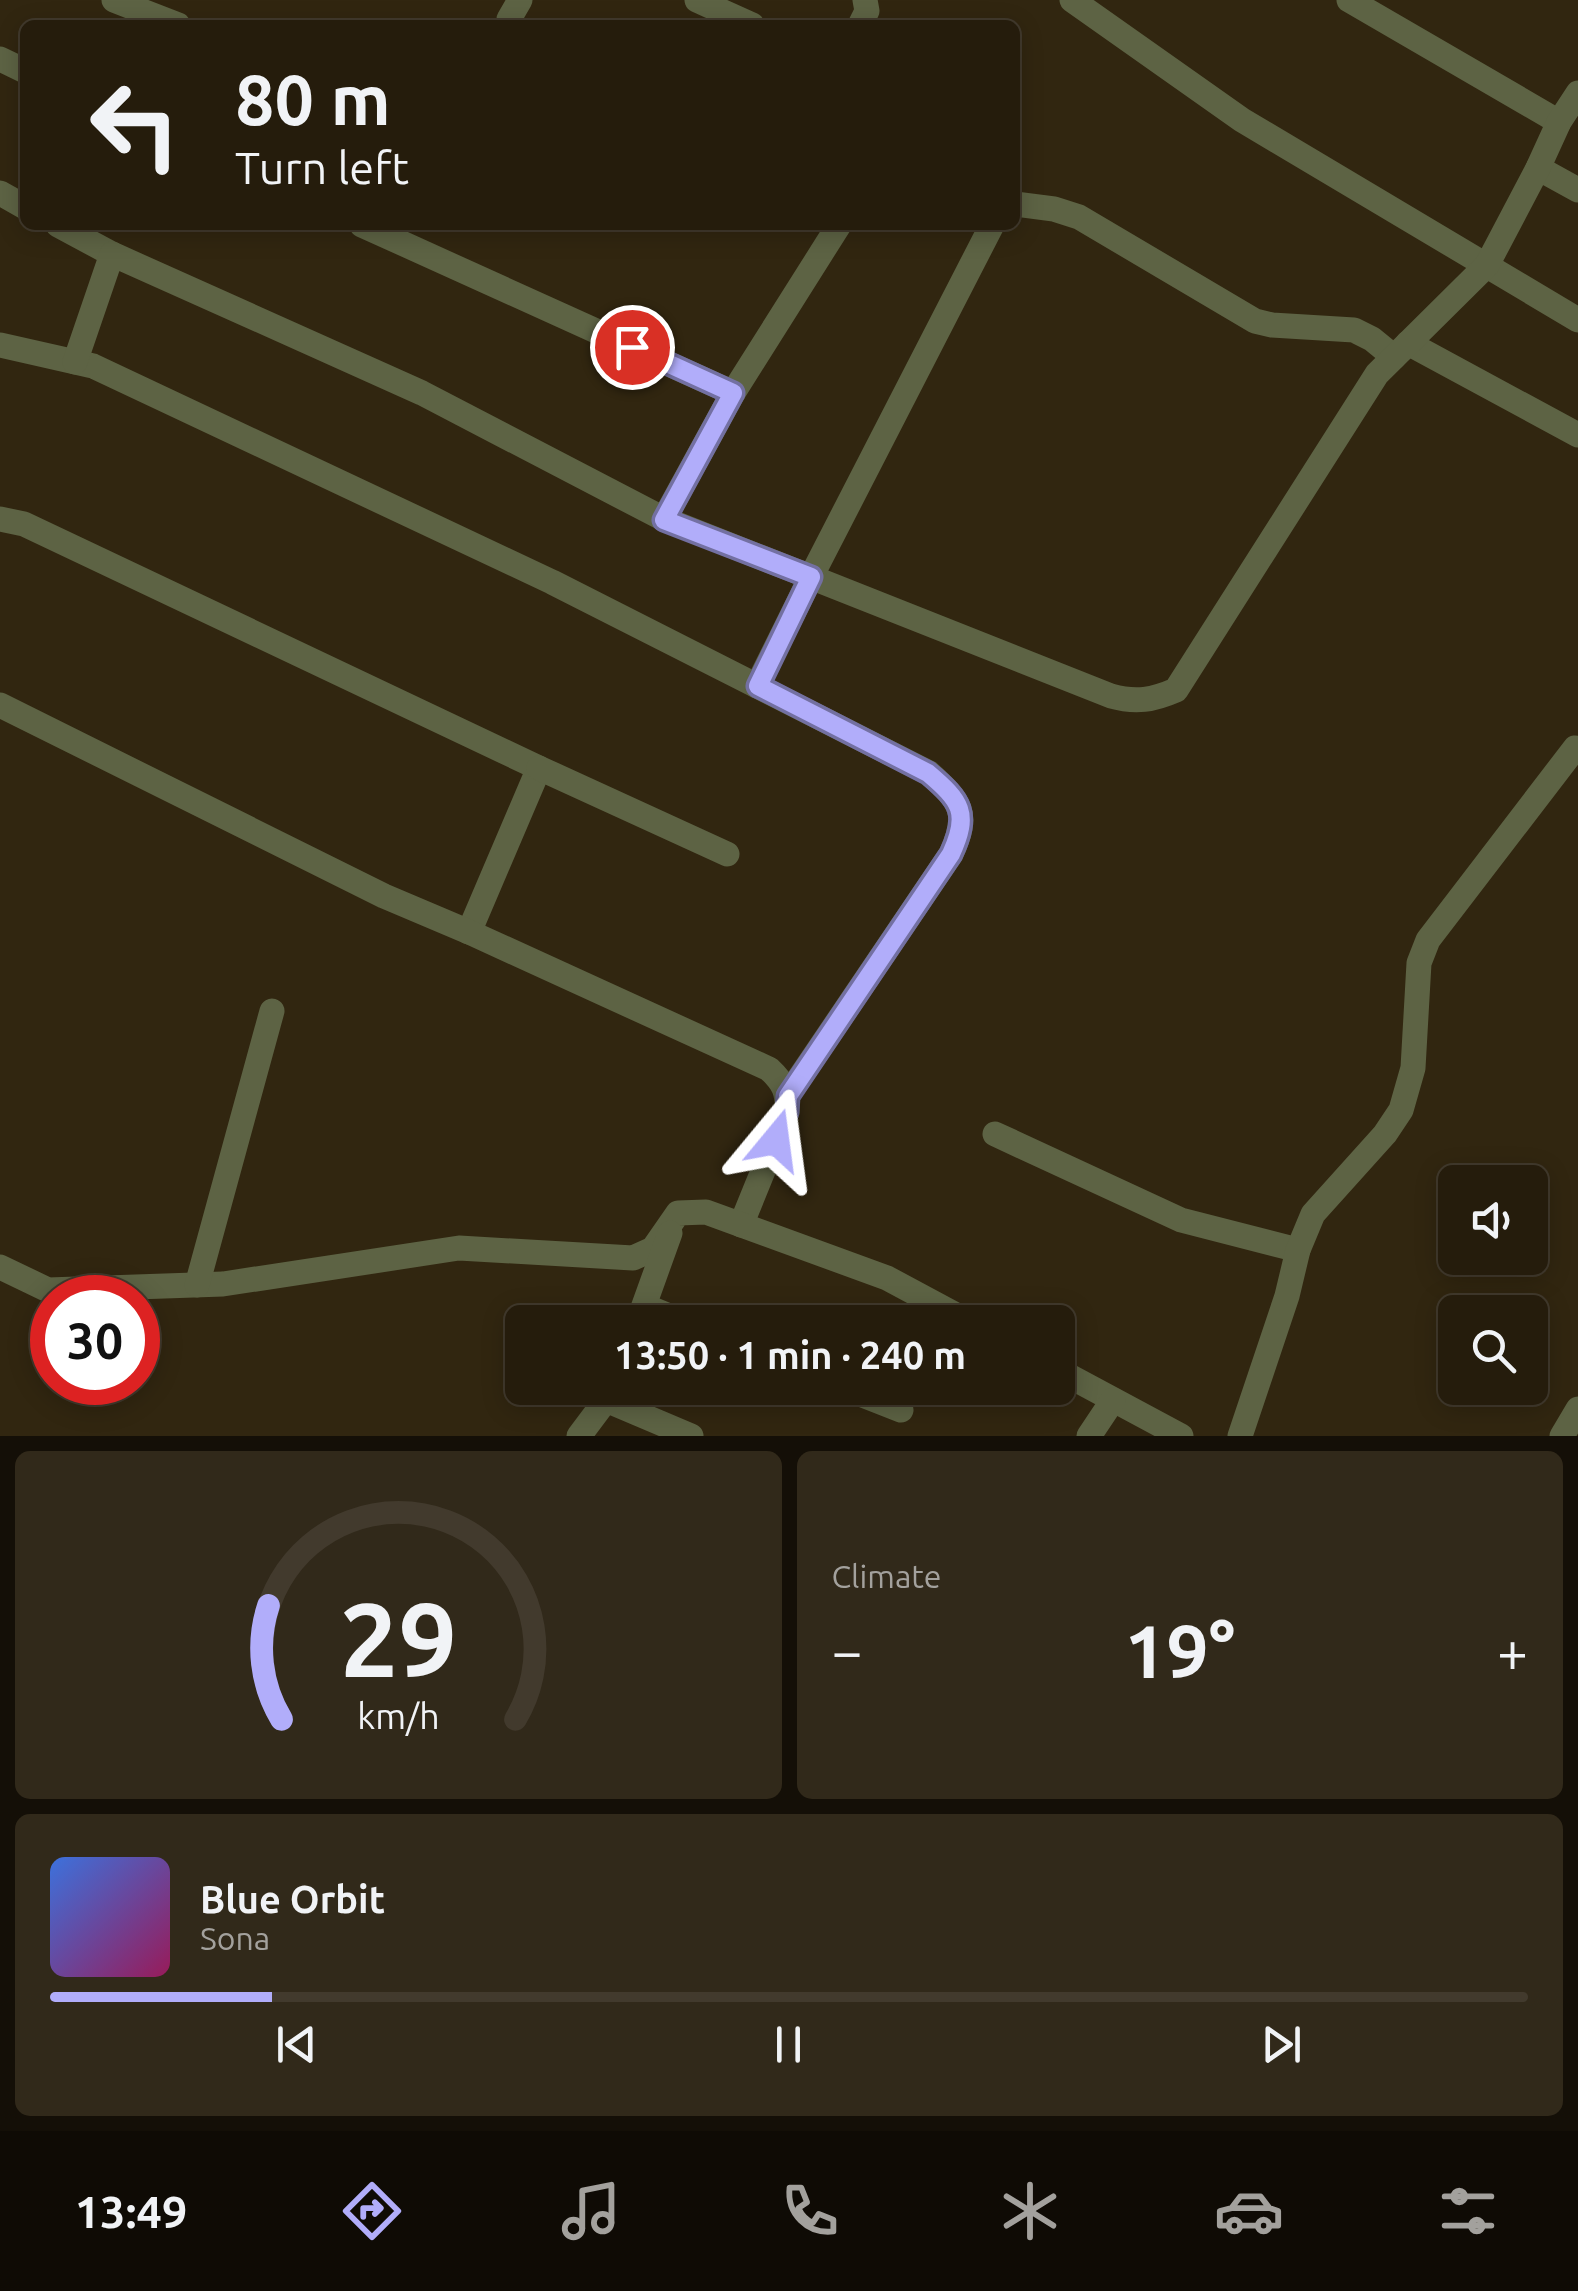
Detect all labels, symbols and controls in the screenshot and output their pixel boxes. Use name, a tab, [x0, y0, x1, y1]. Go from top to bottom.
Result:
icon: left	[70, 60, 200, 190]
text: 80 m	[235, 60, 391, 138]
text: Turn left	[235, 142, 409, 193]
pin	[590, 305, 675, 390]
icon: arrive	[605, 320, 660, 375]
position arrow	[724, 1088, 828, 1192]
map controls	[1438, 1165, 1548, 1405]
button: sound	[1438, 1165, 1548, 1275]
speed limit sign: 30	[30, 1275, 160, 1405]
button: search	[1438, 1295, 1548, 1405]
text: 13:50 · 1 min · 240 m	[614, 1334, 966, 1376]
text: Climate	[832, 1558, 942, 1594]
text: 29	[340, 1580, 457, 1697]
text: 19°	[1124, 1608, 1235, 1692]
text: −	[832, 1620, 863, 1681]
text: +	[1497, 1620, 1528, 1681]
text: km/h	[357, 1696, 440, 1736]
text: Blue Orbit	[200, 1878, 385, 1920]
text: Sona	[200, 1920, 270, 1956]
icon: previous	[269, 2017, 324, 2072]
icon: pause	[761, 2017, 816, 2072]
icon: next	[1254, 2017, 1309, 2072]
icon: directions	[337, 2176, 407, 2246]
icon: music	[556, 2176, 626, 2246]
icon: phone	[775, 2176, 845, 2246]
icon: climate	[995, 2176, 1065, 2246]
icon: car	[1214, 2176, 1284, 2246]
icon: filters	[1433, 2176, 1503, 2246]
text: 13:49	[75, 2186, 187, 2237]

